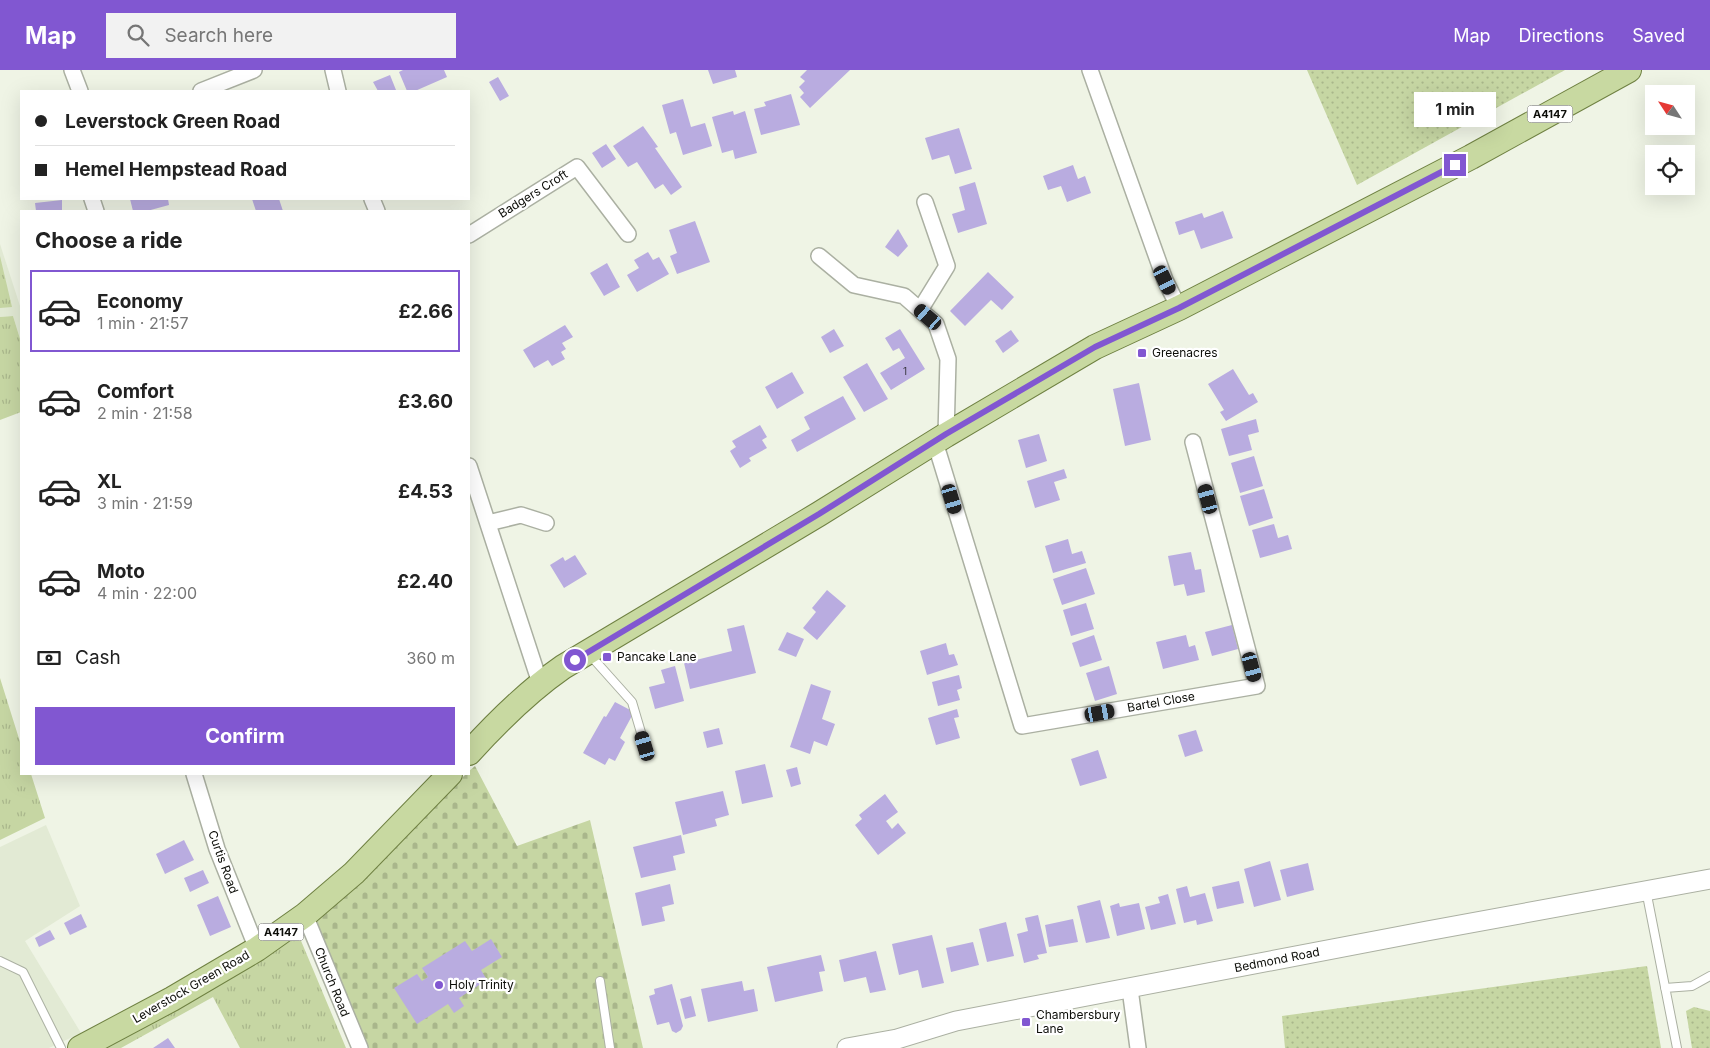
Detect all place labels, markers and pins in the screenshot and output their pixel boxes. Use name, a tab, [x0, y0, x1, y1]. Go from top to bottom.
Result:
place label: Greenacres	[1152, 345, 1218, 360]
marker: Greenacres	[1136, 347, 1148, 359]
place label: Pancake Lane	[617, 649, 697, 664]
marker: Pancake Lane	[601, 651, 613, 663]
place label: Holy Trinity	[449, 977, 514, 992]
marker: Holy Trinity	[433, 979, 445, 991]
place label: Chambersbury Lane	[1036, 1007, 1120, 1036]
marker: Chambersbury Lane	[1020, 1016, 1032, 1028]

